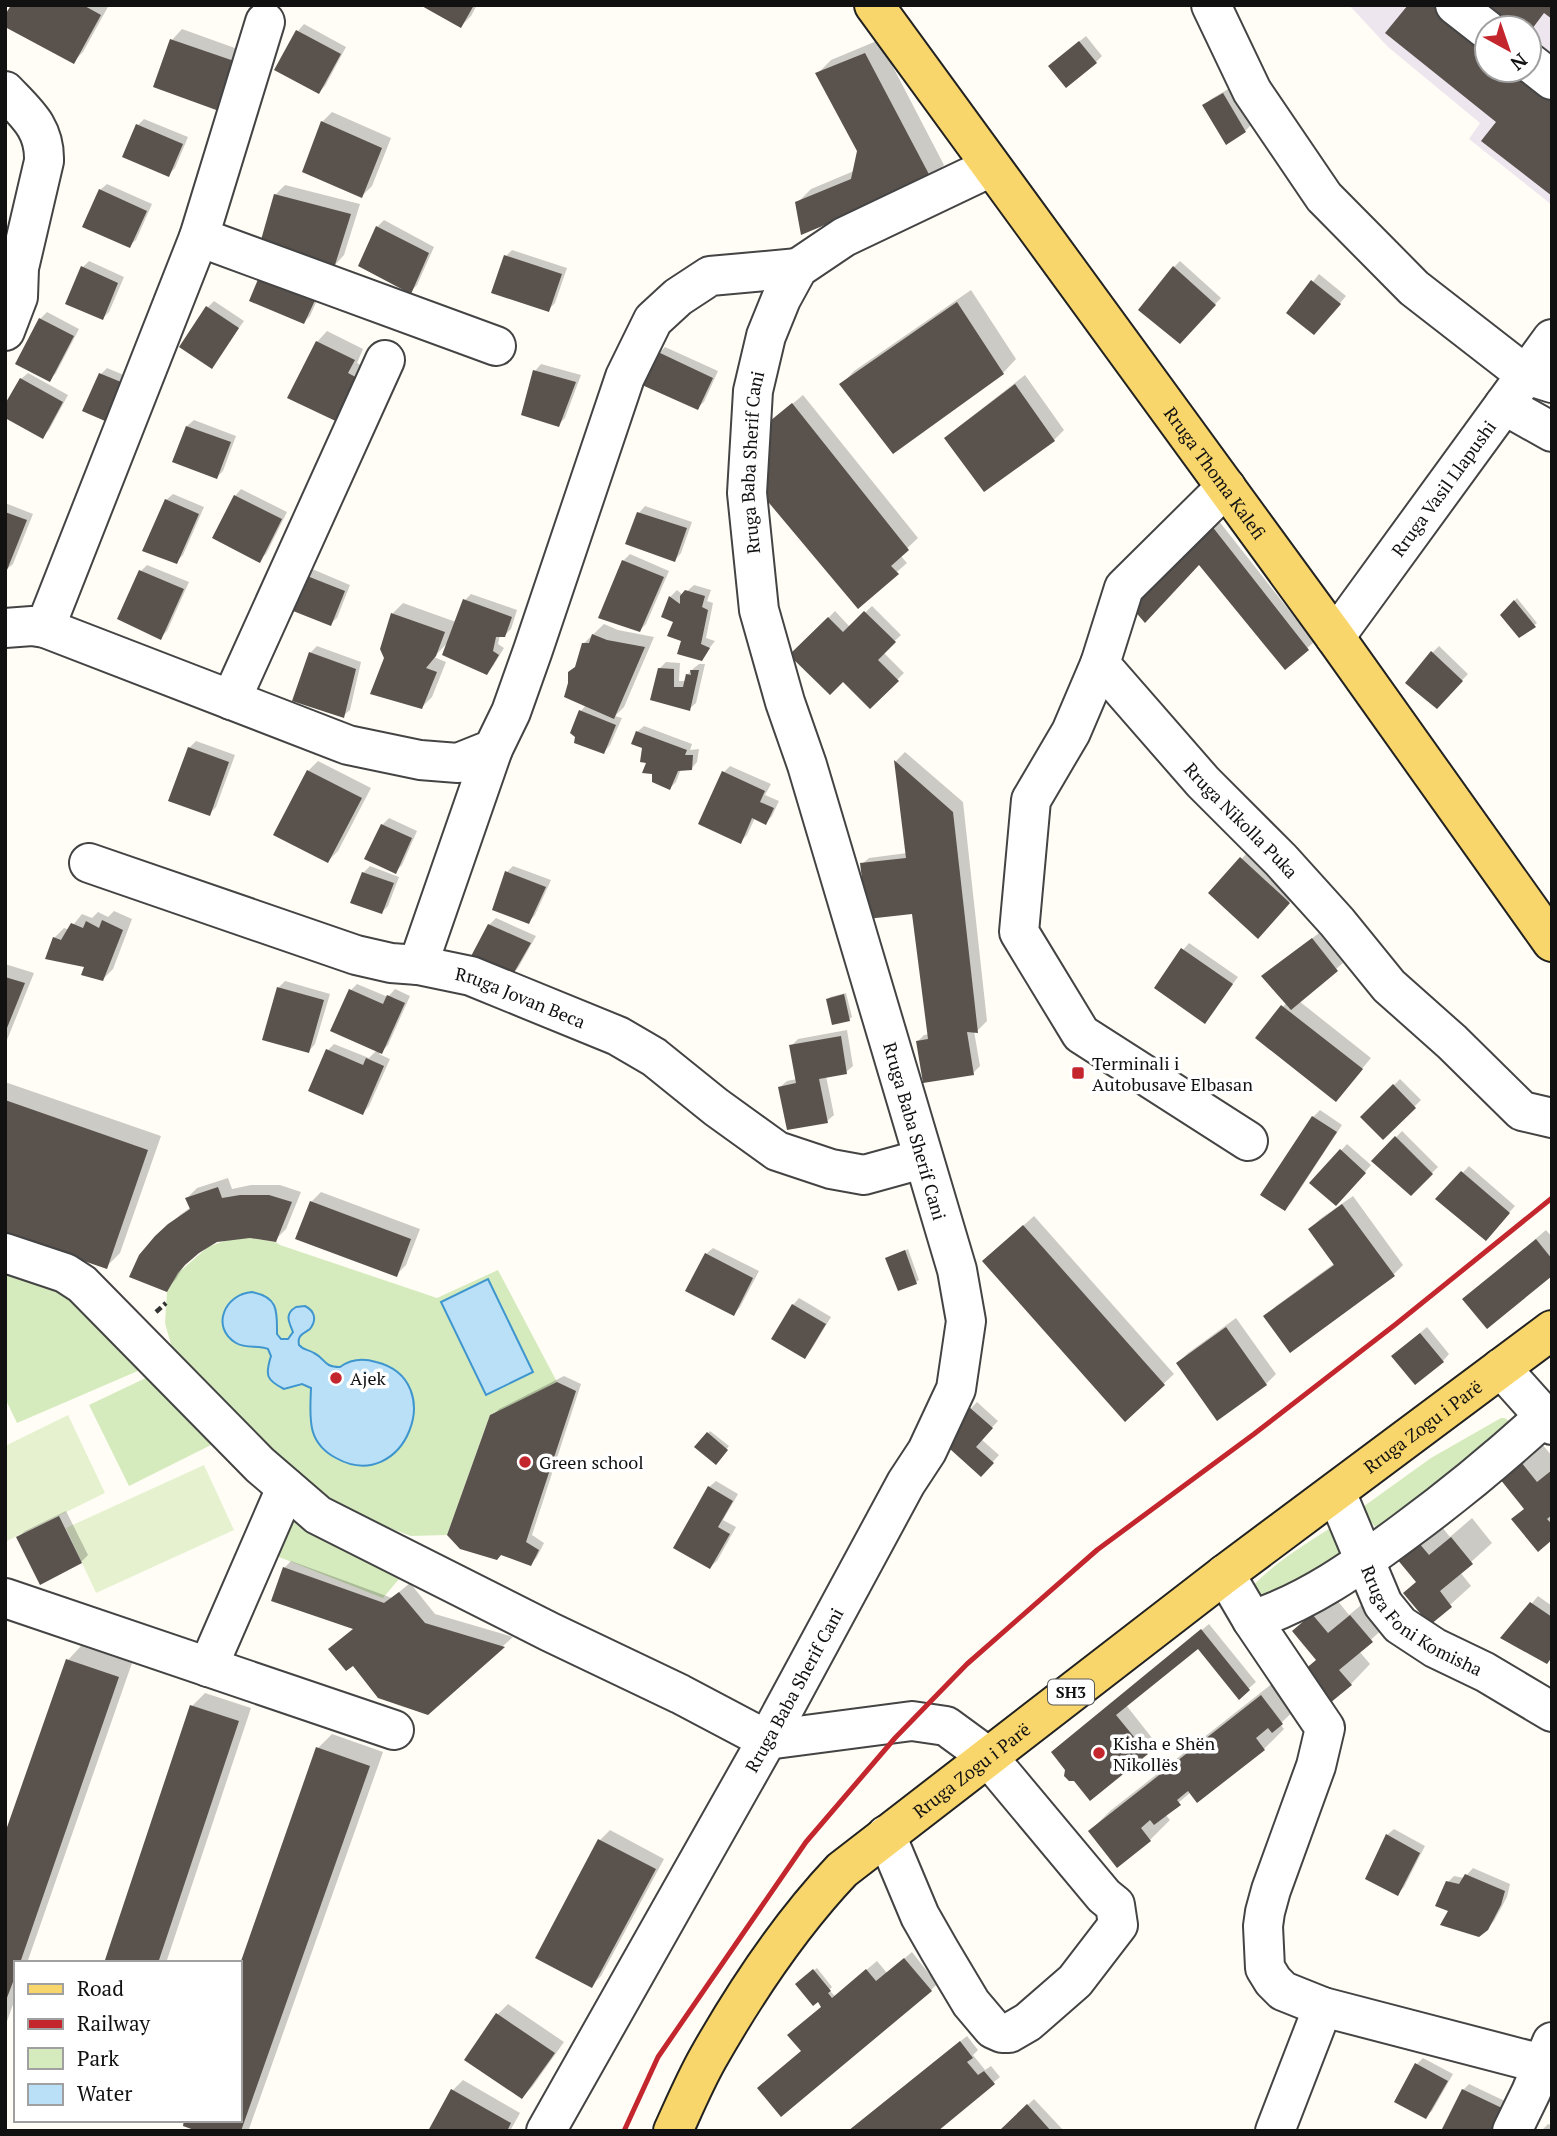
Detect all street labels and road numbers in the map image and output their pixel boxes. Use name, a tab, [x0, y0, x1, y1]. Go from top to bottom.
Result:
street label: Rruga Baba Sherif Cani	[735, 368, 769, 555]
street label: Rruga Thoma Kalefi	[1159, 402, 1272, 544]
street label: Rruga Vasil Llapushi	[1386, 415, 1501, 561]
street label: Rruga Nikolla Puka	[1179, 757, 1304, 883]
street label: Rruga Jovan Beca	[453, 961, 589, 1033]
street label: Rruga Baba Sherif Cani	[878, 1039, 952, 1223]
street label: Rruga Zogu i Parë	[1359, 1374, 1487, 1479]
street label: Rruga Foni Komisha	[1356, 1562, 1486, 1681]
street label: Rruga Baba Sherif Cani	[739, 1603, 848, 1777]
road number: SH3	[1048, 1680, 1094, 1704]
street label: Rruga Zogu i Parë	[908, 1717, 1035, 1823]

